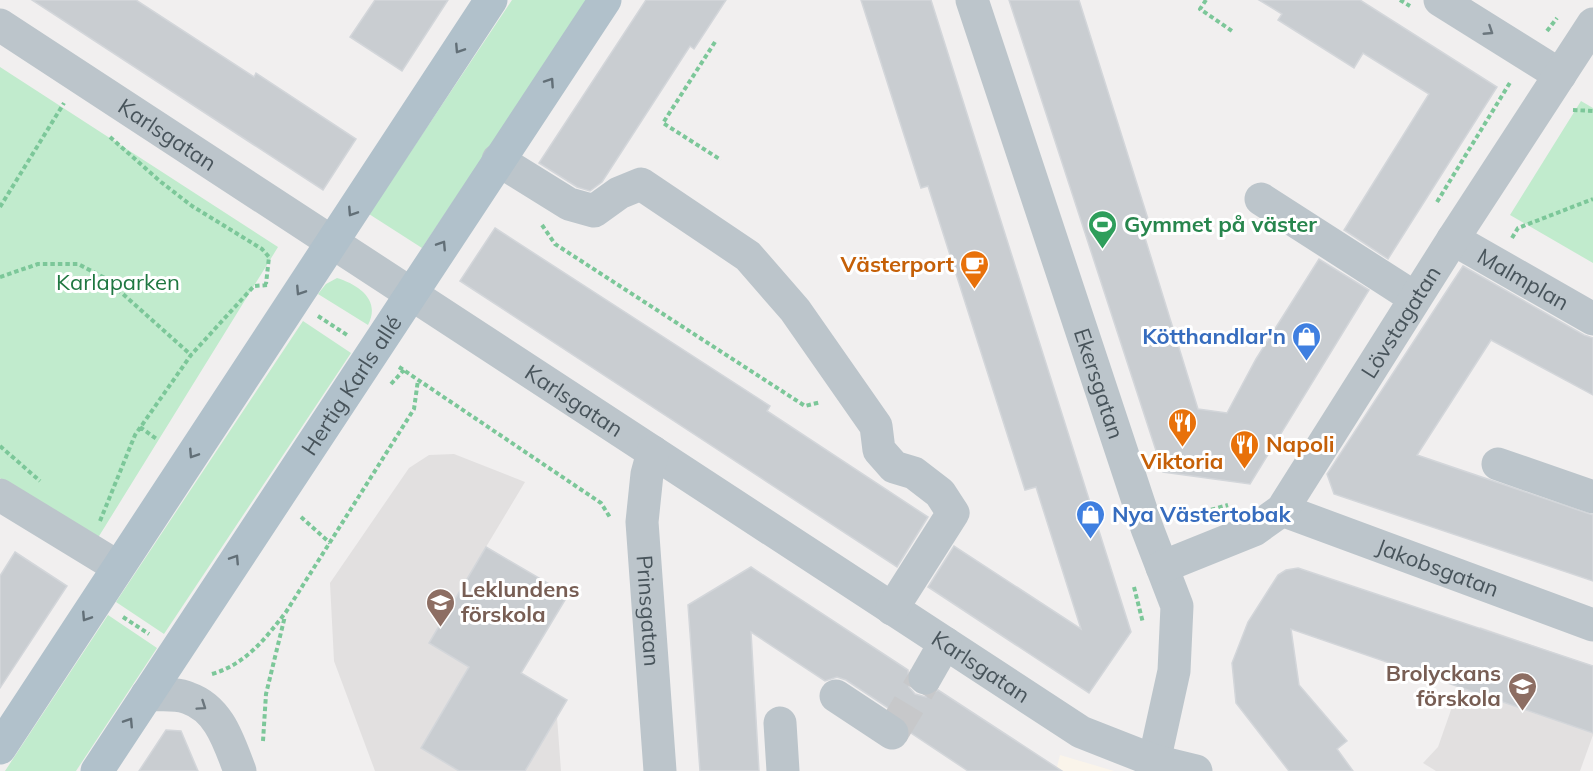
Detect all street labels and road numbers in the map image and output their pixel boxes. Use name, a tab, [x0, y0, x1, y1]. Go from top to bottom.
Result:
street label: Karlsgatan	[113, 92, 222, 177]
street label: Malmplan	[1472, 242, 1574, 316]
street label: Lövstagatan	[1355, 260, 1447, 383]
street label: Hertig Karls allé	[295, 310, 407, 461]
street label: Ekersgatan	[1068, 324, 1130, 443]
street label: Karlsgatan	[520, 358, 628, 443]
street label: Jakobsgatan	[1373, 532, 1503, 603]
street label: Prinsgatan	[630, 554, 666, 667]
street label: Karlsgatan	[926, 624, 1035, 709]

